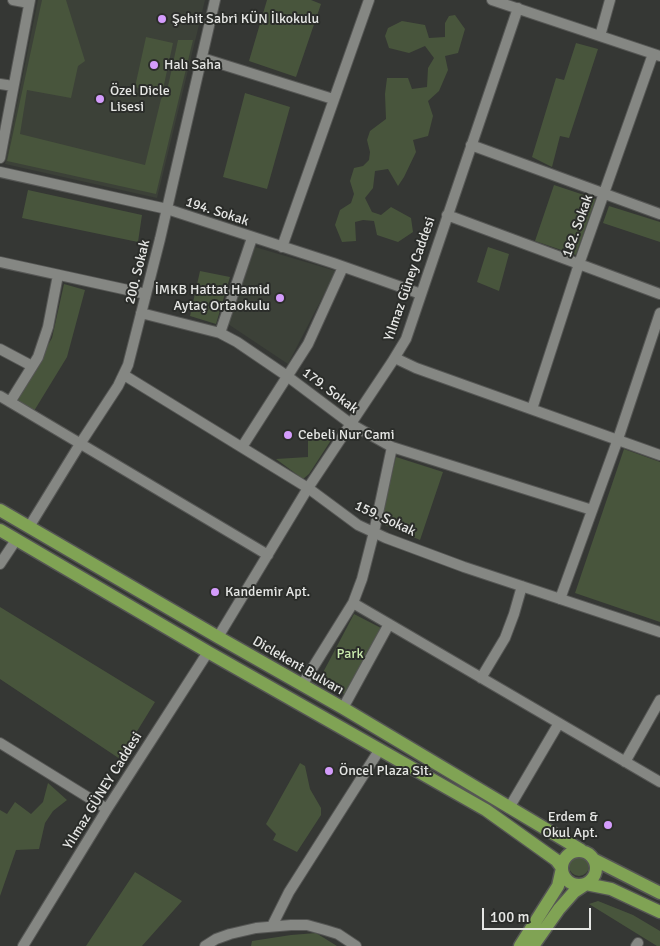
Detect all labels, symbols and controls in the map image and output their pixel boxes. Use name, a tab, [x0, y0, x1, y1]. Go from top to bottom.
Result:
place label: Şehit Sabri KÜN İlkokulu	[172, 11, 319, 27]
marker: Şehit Sabri KÜN İlkokulu	[156, 13, 168, 25]
place label: Halı Saha	[164, 57, 221, 73]
marker: Halı Saha	[148, 59, 160, 71]
place label: Özel Dicle Lisesi	[110, 83, 170, 115]
marker: Özel Dicle Lisesi	[94, 93, 106, 105]
street label: 182. Sokak	[559, 192, 597, 260]
street label: 194. Sokak	[183, 194, 251, 230]
street label: Yılmaz Güney Caddesi	[381, 215, 439, 343]
street label: 200. Sokak	[122, 238, 154, 306]
place label: İMKB Hattat Hamid Aytaç Ortaokulu	[155, 282, 270, 314]
marker: İMKB Hattat Hamid Aytaç Ortaokulu	[274, 292, 286, 304]
street label: 179. Sokak	[299, 365, 361, 417]
place label: Cebeli Nur Cami	[298, 427, 394, 443]
marker: Cebeli Nur Cami	[282, 429, 294, 441]
street label: 159. Sokak	[352, 498, 418, 540]
place label: Kandemir Apt.	[225, 584, 310, 600]
marker: Kandemir Apt.	[209, 586, 221, 598]
street label: Diclekent Bulvarı	[249, 633, 347, 699]
park label: Park	[337, 646, 363, 662]
street label: Yılmaz GÜNEY Caddesi	[60, 729, 146, 853]
place label: Öncel Plaza Sit.	[339, 763, 432, 779]
marker: Öncel Plaza Sit.	[323, 765, 335, 777]
place label: Erdem & Okul Apt.	[543, 809, 598, 842]
marker: Erdem & Okul Apt.	[602, 819, 614, 831]
scale bar	[485, 898, 594, 930]
text: 100 m	[490, 908, 530, 926]

